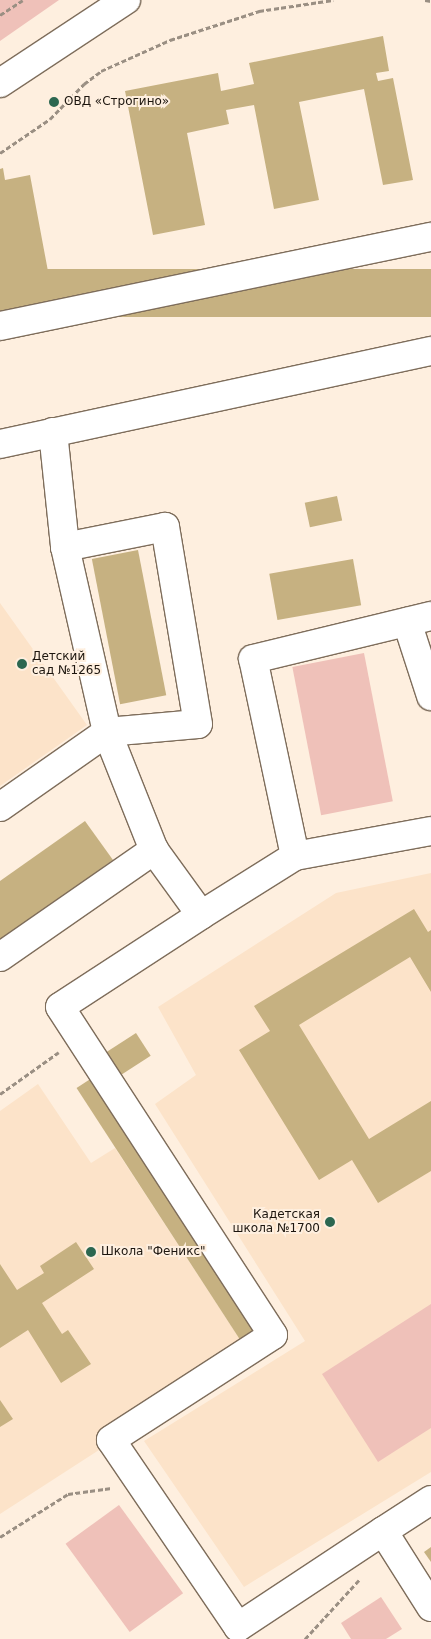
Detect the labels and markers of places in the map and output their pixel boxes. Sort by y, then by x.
place label: ОВД «Строгино» [64,95,169,109]
marker: ОВД «Строгино» [48,96,60,108]
place label: Детский сад №1265 [32,650,101,678]
marker: Детский сад №1265 [16,658,28,670]
place label: Кадетская школа №1700 [233,1208,320,1236]
marker: Кадетская школа №1700 [324,1216,336,1228]
place label: Школа "Феникс" [101,1245,206,1259]
marker: Школа "Феникс" [85,1246,97,1258]

